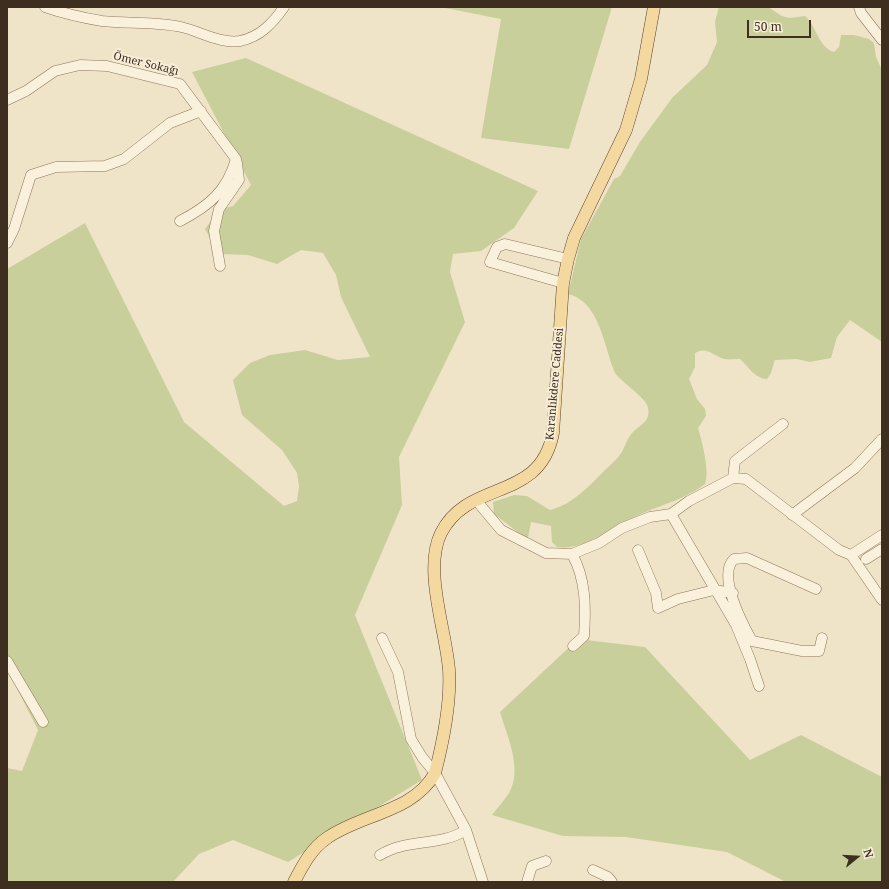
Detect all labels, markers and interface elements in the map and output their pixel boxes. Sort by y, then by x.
scale bar [749,12,813,38]
text: 50 m [754,18,782,35]
street label: Ömer Sokağı [112,50,180,78]
street label: Karanlıkdere Caddesi [544,327,566,441]
north arrow [837,837,877,877]
text: N [860,847,877,860]

